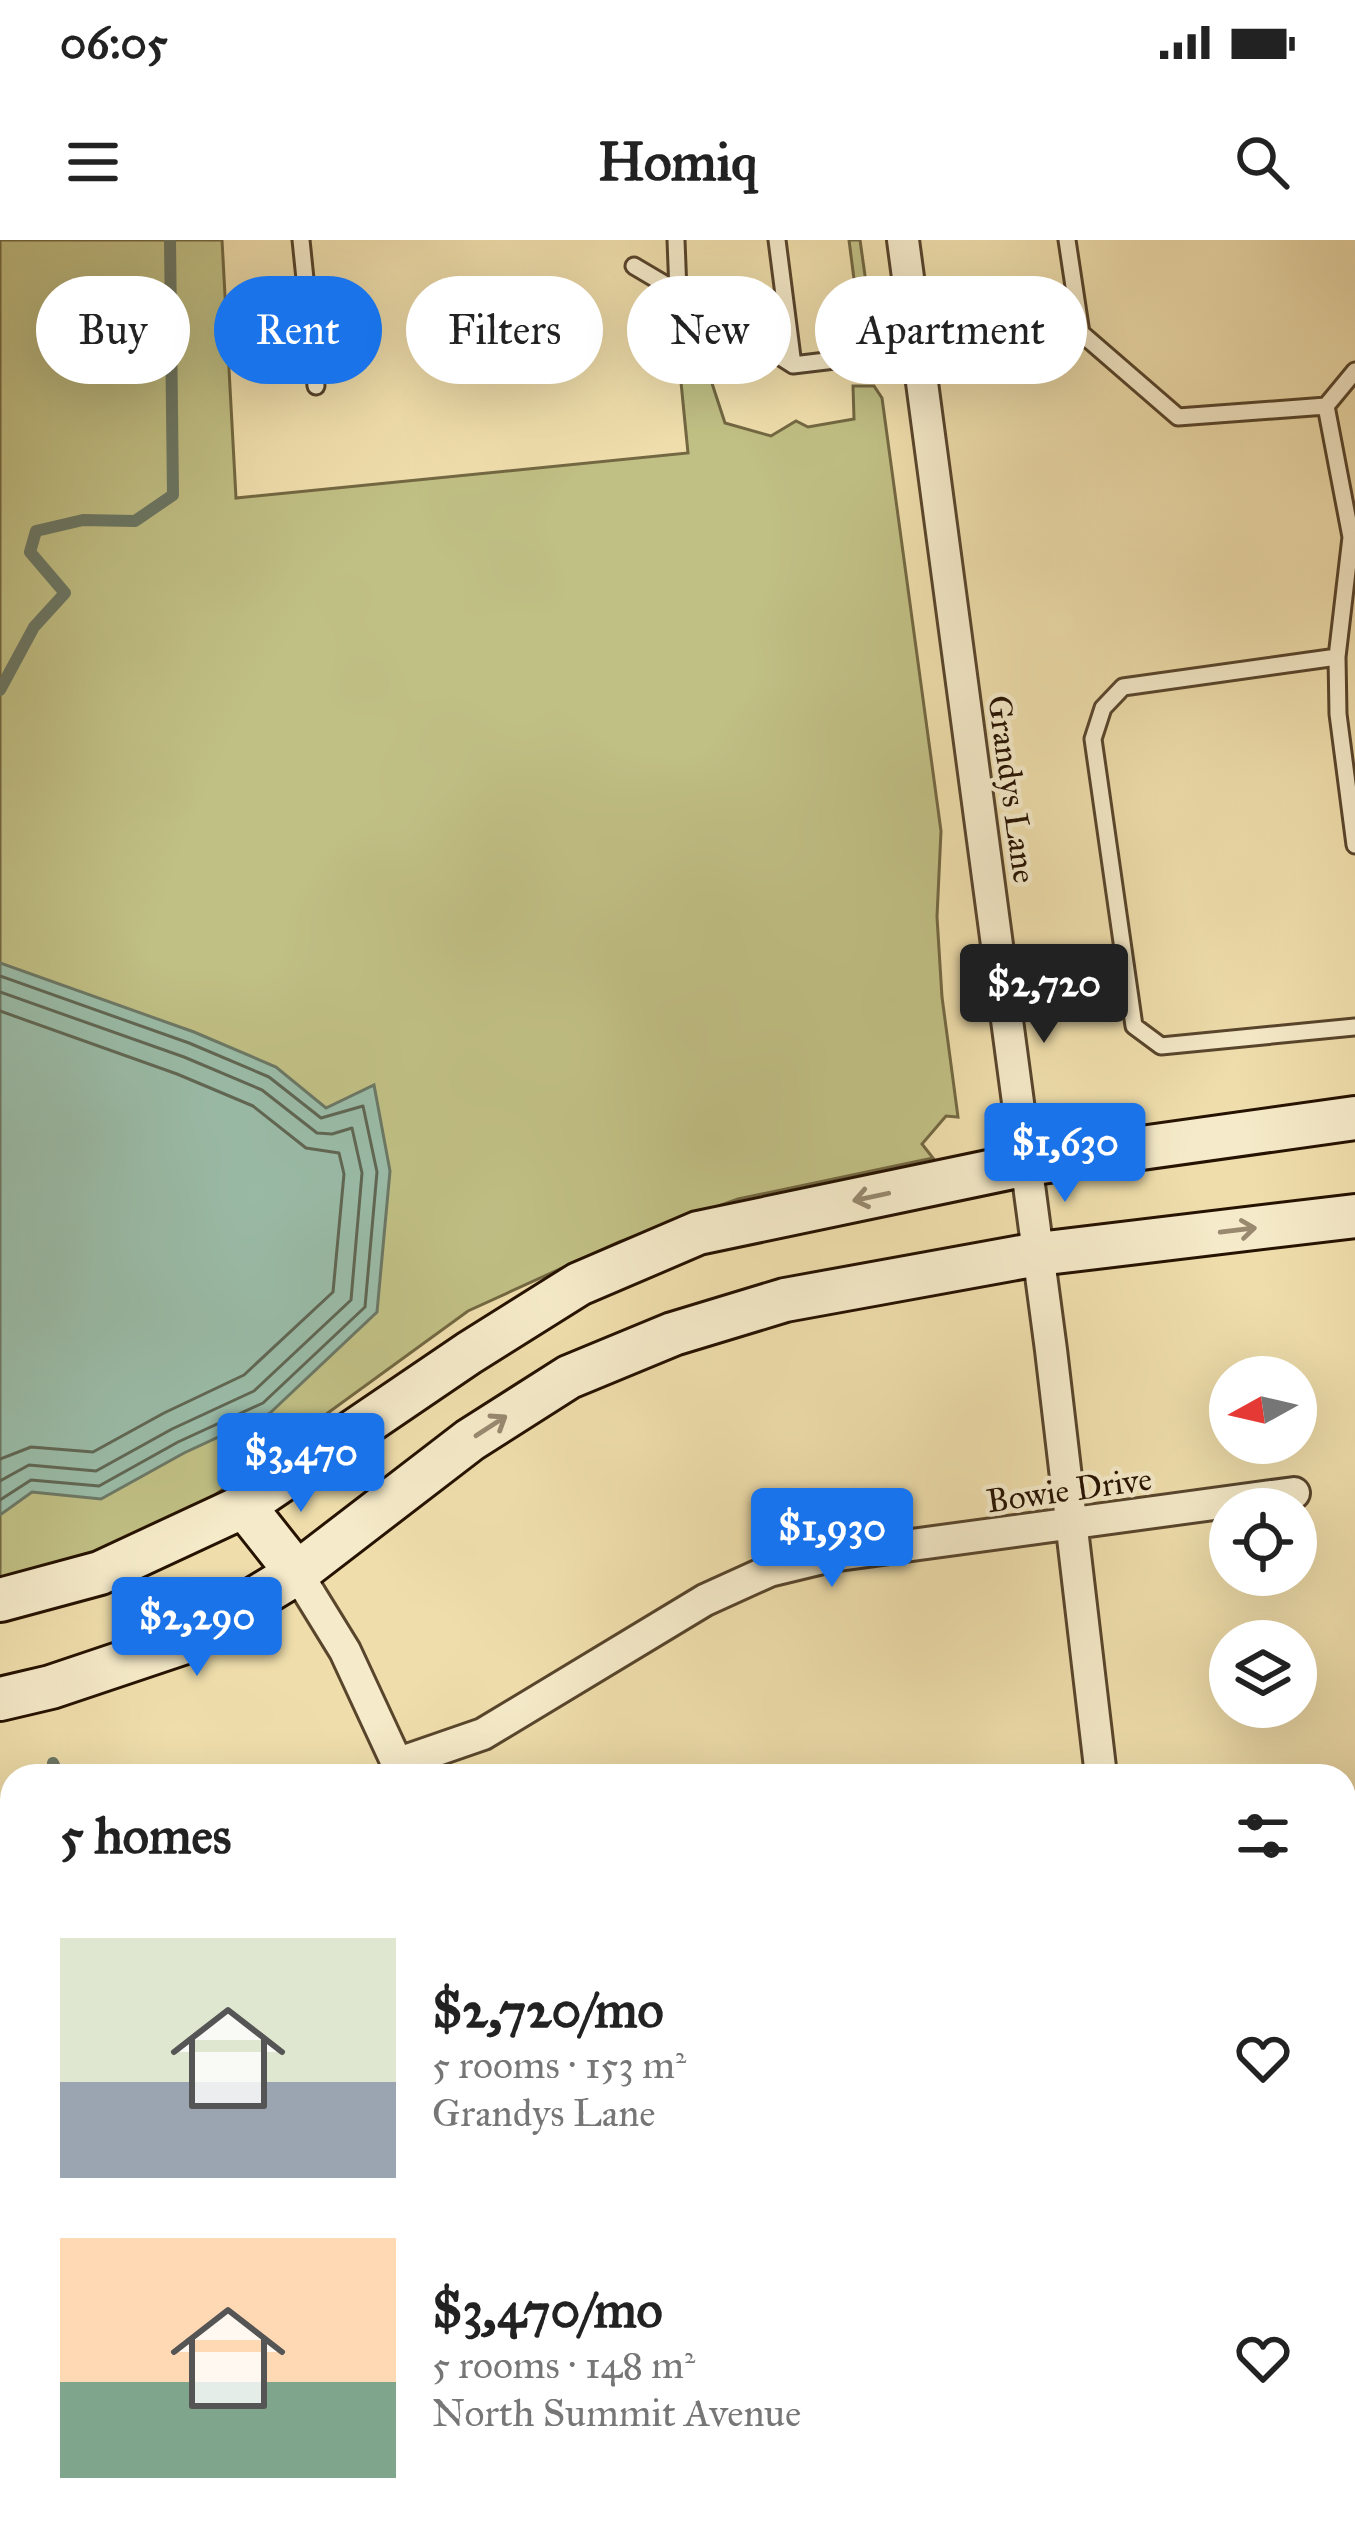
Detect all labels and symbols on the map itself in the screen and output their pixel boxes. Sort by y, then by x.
street label: Grandys Lane [979,693,1045,886]
pin: $2,720 [946,944,1142,1046]
pin: $1,630 [967,1103,1163,1205]
one-way arrow [853,1186,891,1209]
one-way arrow [1218,1219,1257,1241]
north arrow [1209,1356,1317,1464]
pin: $3,470 [203,1413,399,1515]
one-way arrow [473,1414,507,1439]
street label: Bowie Drive [984,1459,1154,1521]
pin: $1,930 [734,1488,930,1590]
pin: $2,290 [99,1577,295,1679]

